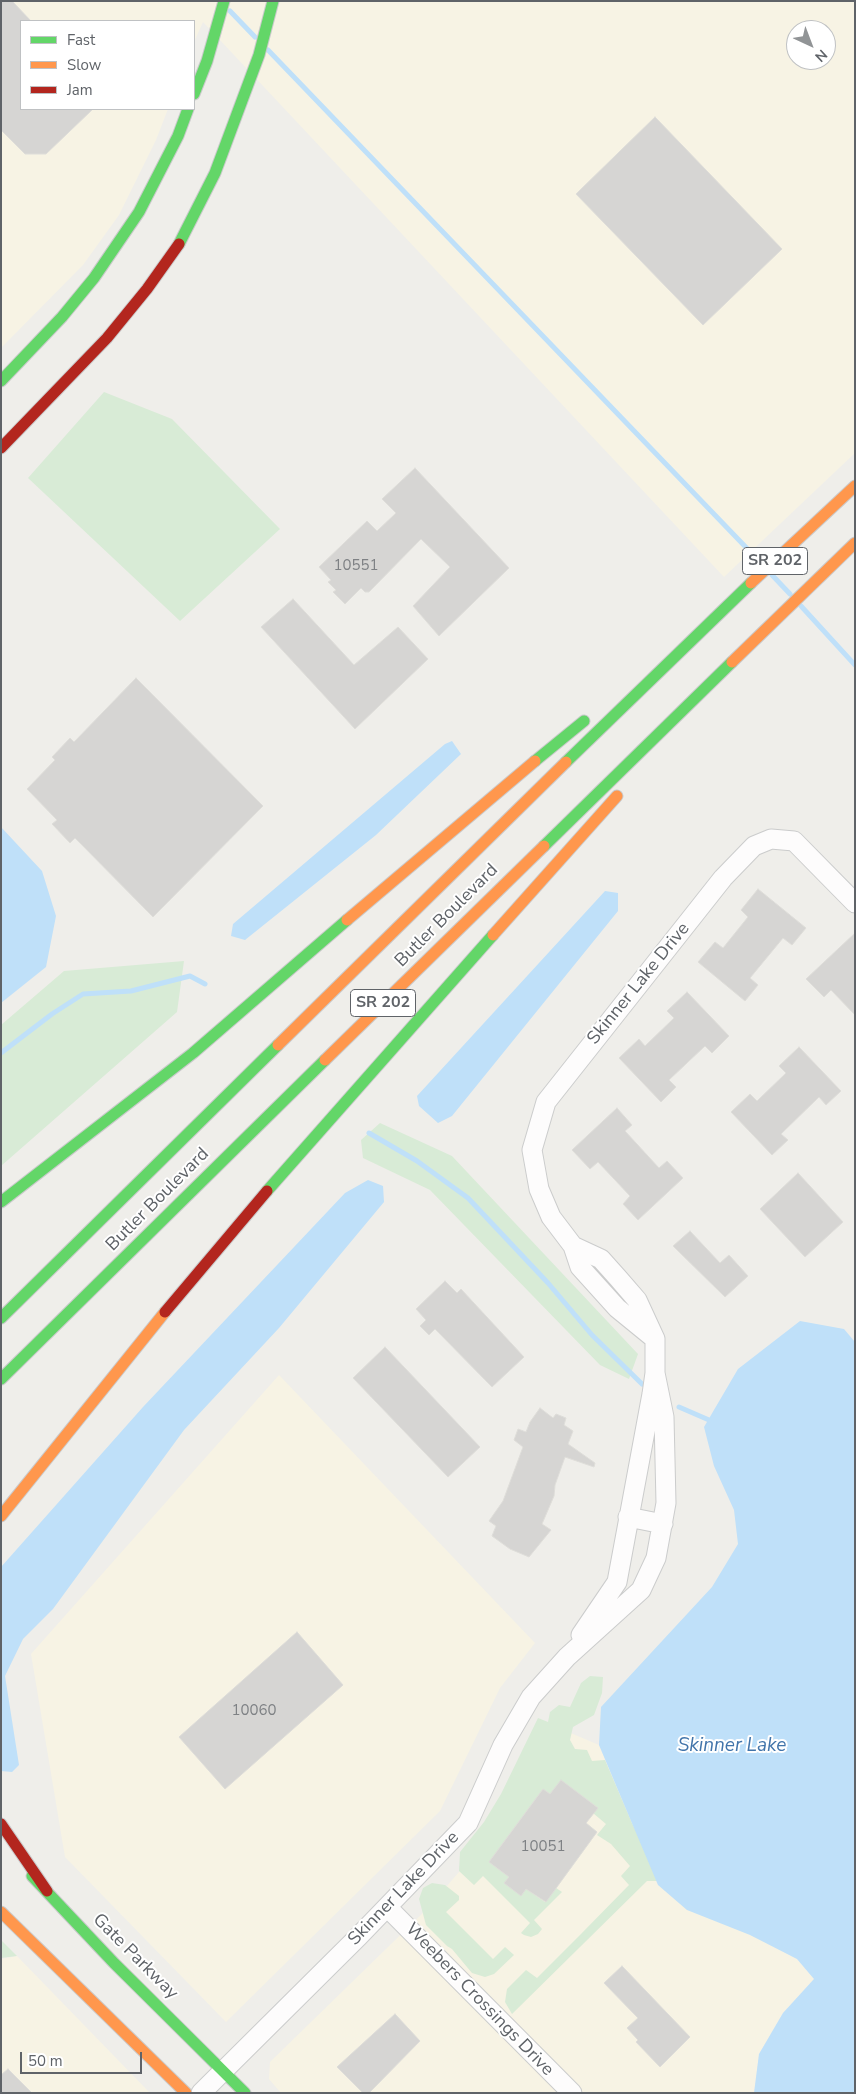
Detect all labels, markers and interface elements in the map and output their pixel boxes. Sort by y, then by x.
legend [20,20,195,110]
north arrow [786,20,836,70]
text: Fast [67,30,95,50]
text: N [811,45,831,66]
text: Slow [67,55,101,75]
text: Jam [67,80,93,100]
road number: SR 202 [742,548,808,574]
house number: 10551 [334,557,378,575]
street label: Butler Boulevard [391,860,503,972]
street label: Skinner Lake Drive [583,919,695,1049]
road number: SR 202 [350,990,416,1016]
street label: Butler Boulevard [102,1144,214,1256]
house number: 10060 [232,1702,276,1720]
water label: Skinner Lake [678,1735,786,1757]
street label: Skinner Lake Drive [344,1827,464,1951]
house number: 10051 [521,1838,565,1856]
street label: Gate Parkway [88,1910,182,2004]
street label: Weebers Crossings Drive [400,1919,558,2081]
scale bar [22,2042,145,2074]
text: 50 m [28,2051,63,2071]

